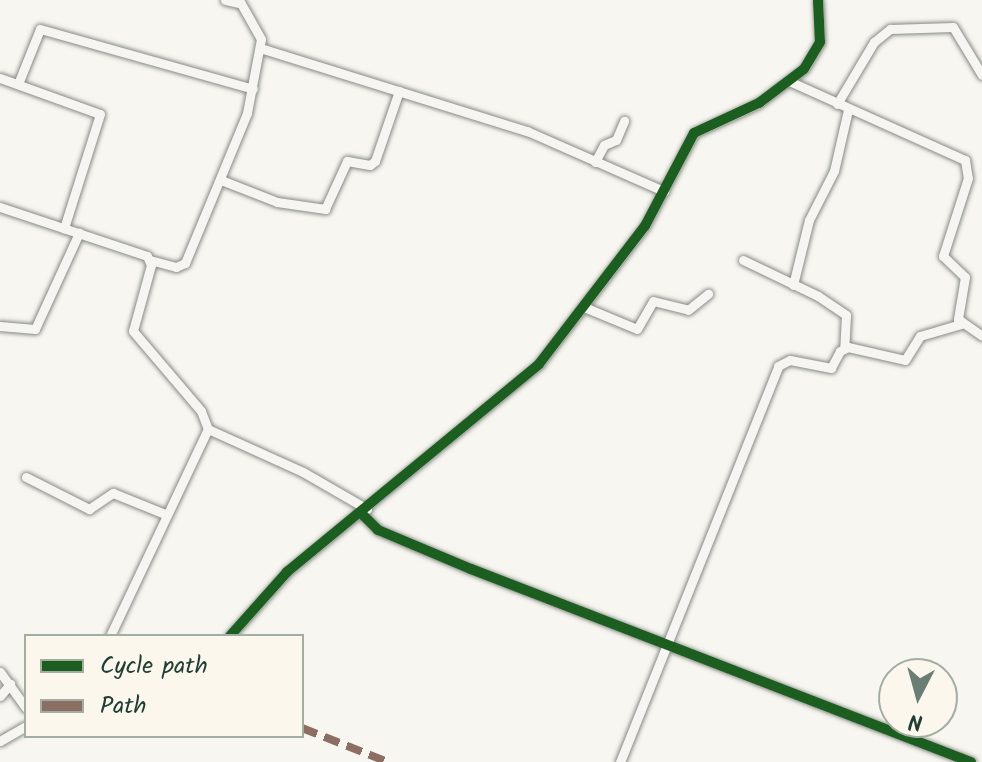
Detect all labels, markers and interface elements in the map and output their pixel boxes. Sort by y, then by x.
legend [24,634,304,738]
text: Cycle path [100,647,208,686]
north arrow [878,658,958,738]
text: Path [100,687,146,726]
text: N [907,702,924,739]

